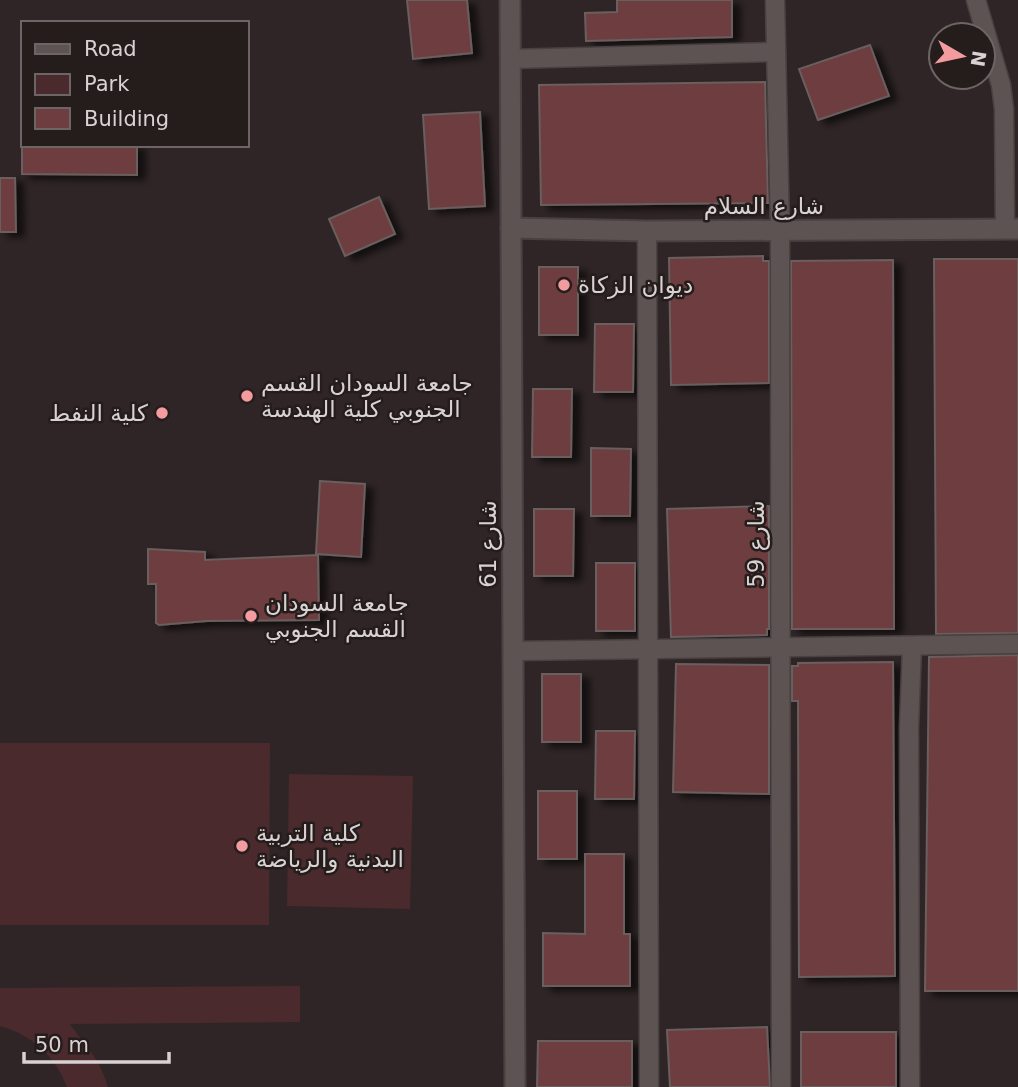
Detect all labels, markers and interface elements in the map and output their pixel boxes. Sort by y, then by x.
legend [21,21,248,147]
north arrow [927,21,997,91]
text: Road [84,37,137,61]
text: N [967,49,991,68]
text: Park [84,72,130,96]
text: Building [84,107,169,131]
street label: شارع السلام [704,193,824,220]
place label: ديوان الزكاة [578,272,693,299]
marker: ديوان الزكاة [556,277,572,293]
place label: جامعة السودان القسم الجنوبي كلية الهندسة [261,370,473,423]
marker: جامعة السودان القسم الجنوبي كلية الهندسة [239,388,255,404]
place label: كلية النفط [49,400,148,426]
marker: كلية النفط [154,405,170,421]
street label: شارع 61 [475,500,502,588]
street label: شارع 59 [743,500,770,588]
place label: جامعة السودان القسم الجنوبي [265,590,409,643]
marker: جامعة السودان القسم الجنوبي [243,608,259,624]
place label: كلية التربية البدنية والرياضة [256,820,404,873]
marker: كلية التربية البدنية والرياضة [234,838,250,854]
scale bar [24,1020,170,1064]
text: 50 m [35,1033,89,1057]

